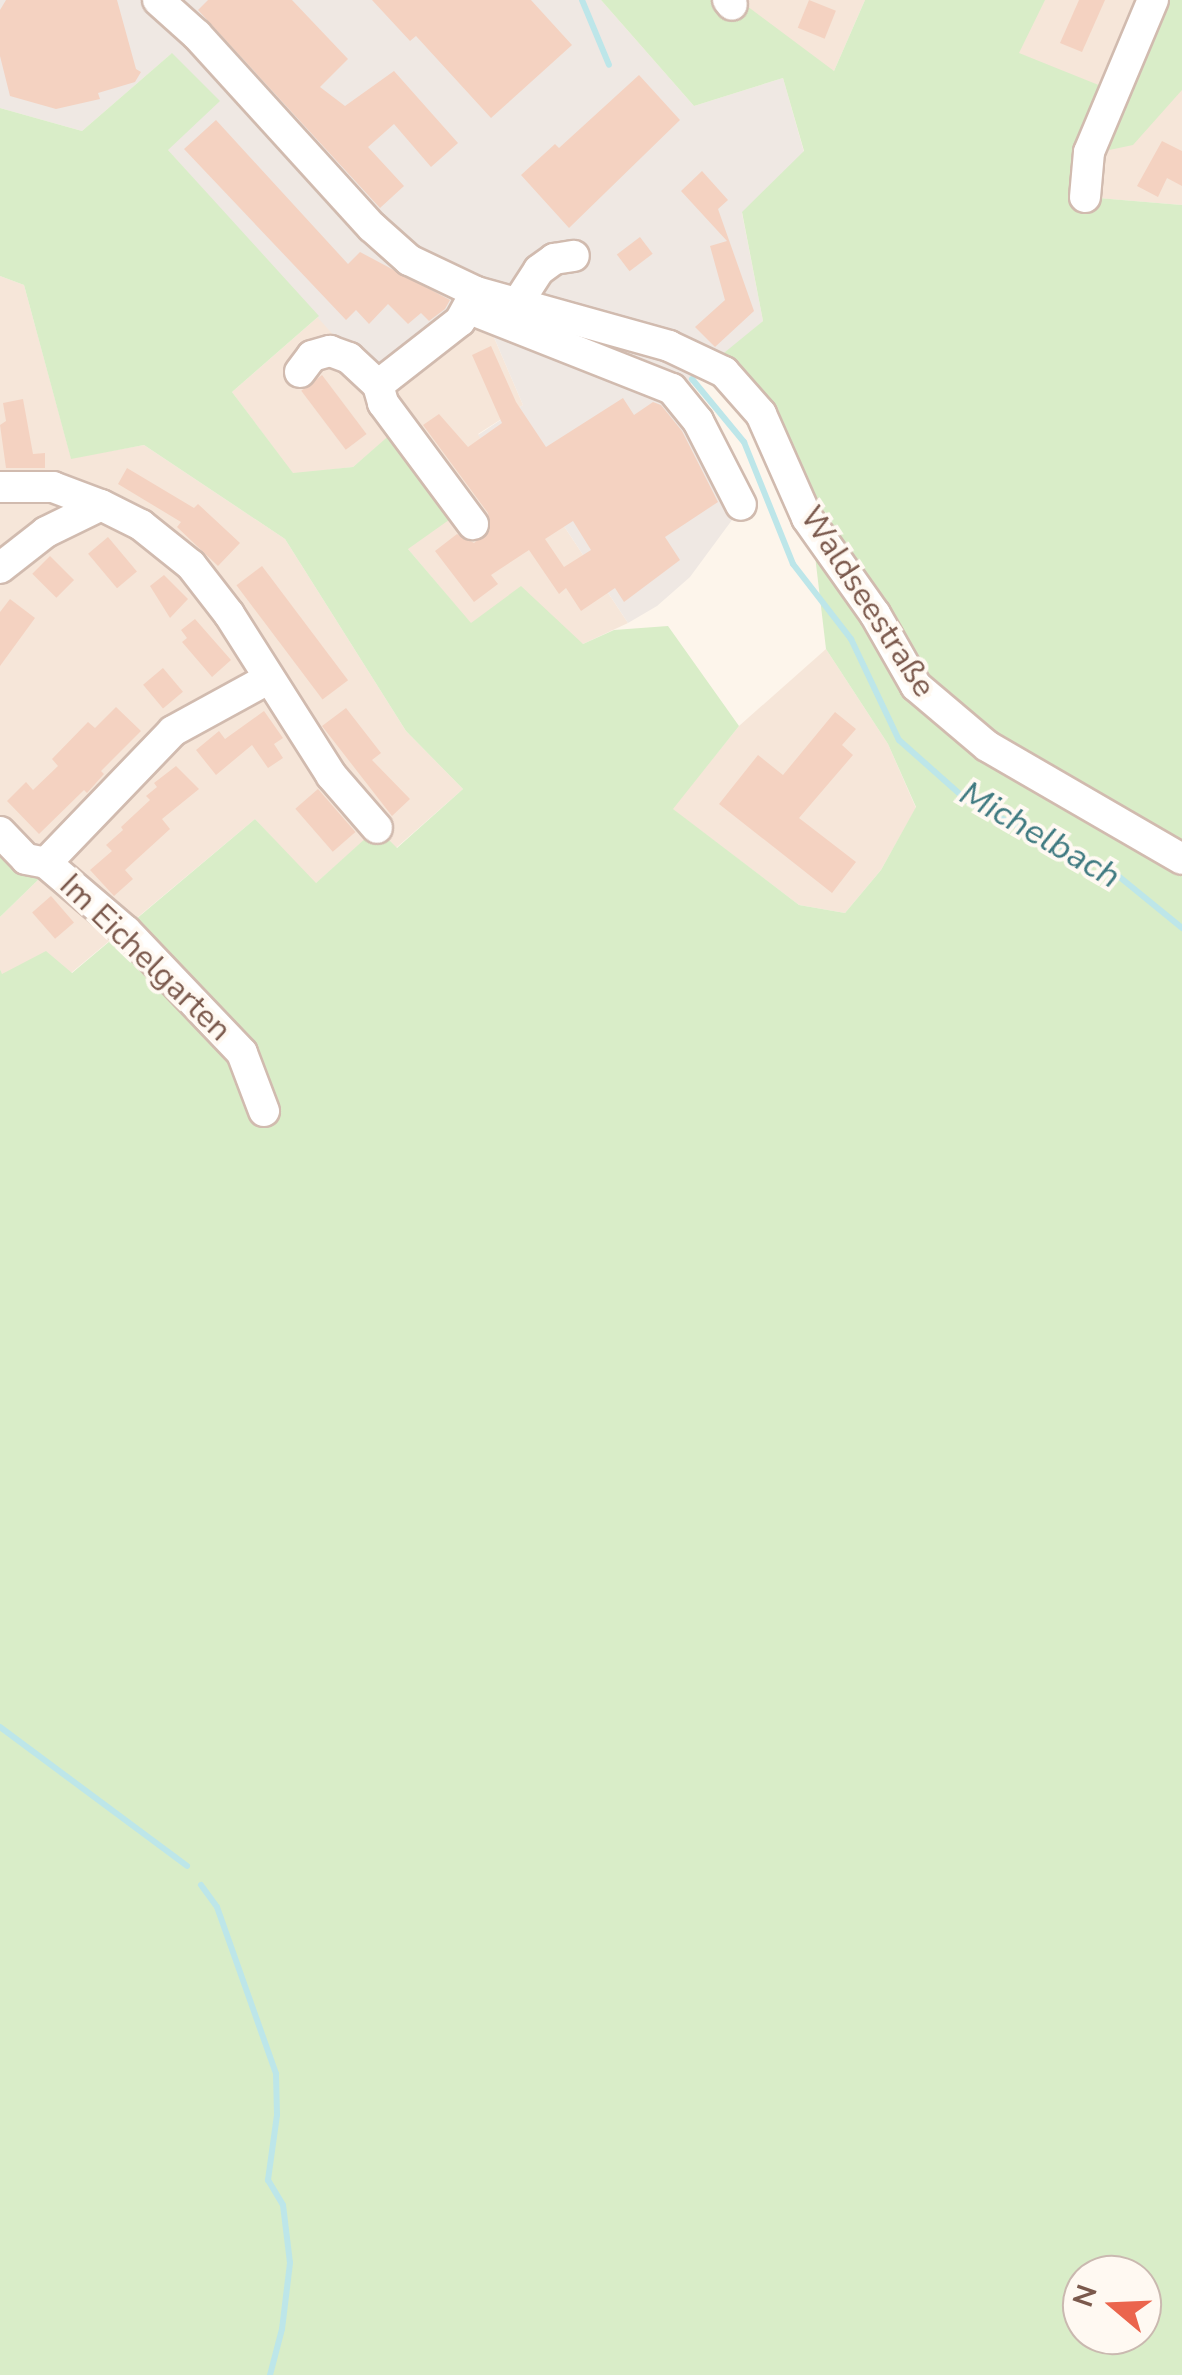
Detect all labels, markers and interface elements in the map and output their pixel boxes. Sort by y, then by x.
street label: Waldseestraße [791,500,943,704]
water label: Michelbach [952,772,1128,898]
street label: Im Eichelgarten [51,867,239,1049]
north arrow [1062,2255,1162,2355]
text: N [1064,2280,1107,2312]

